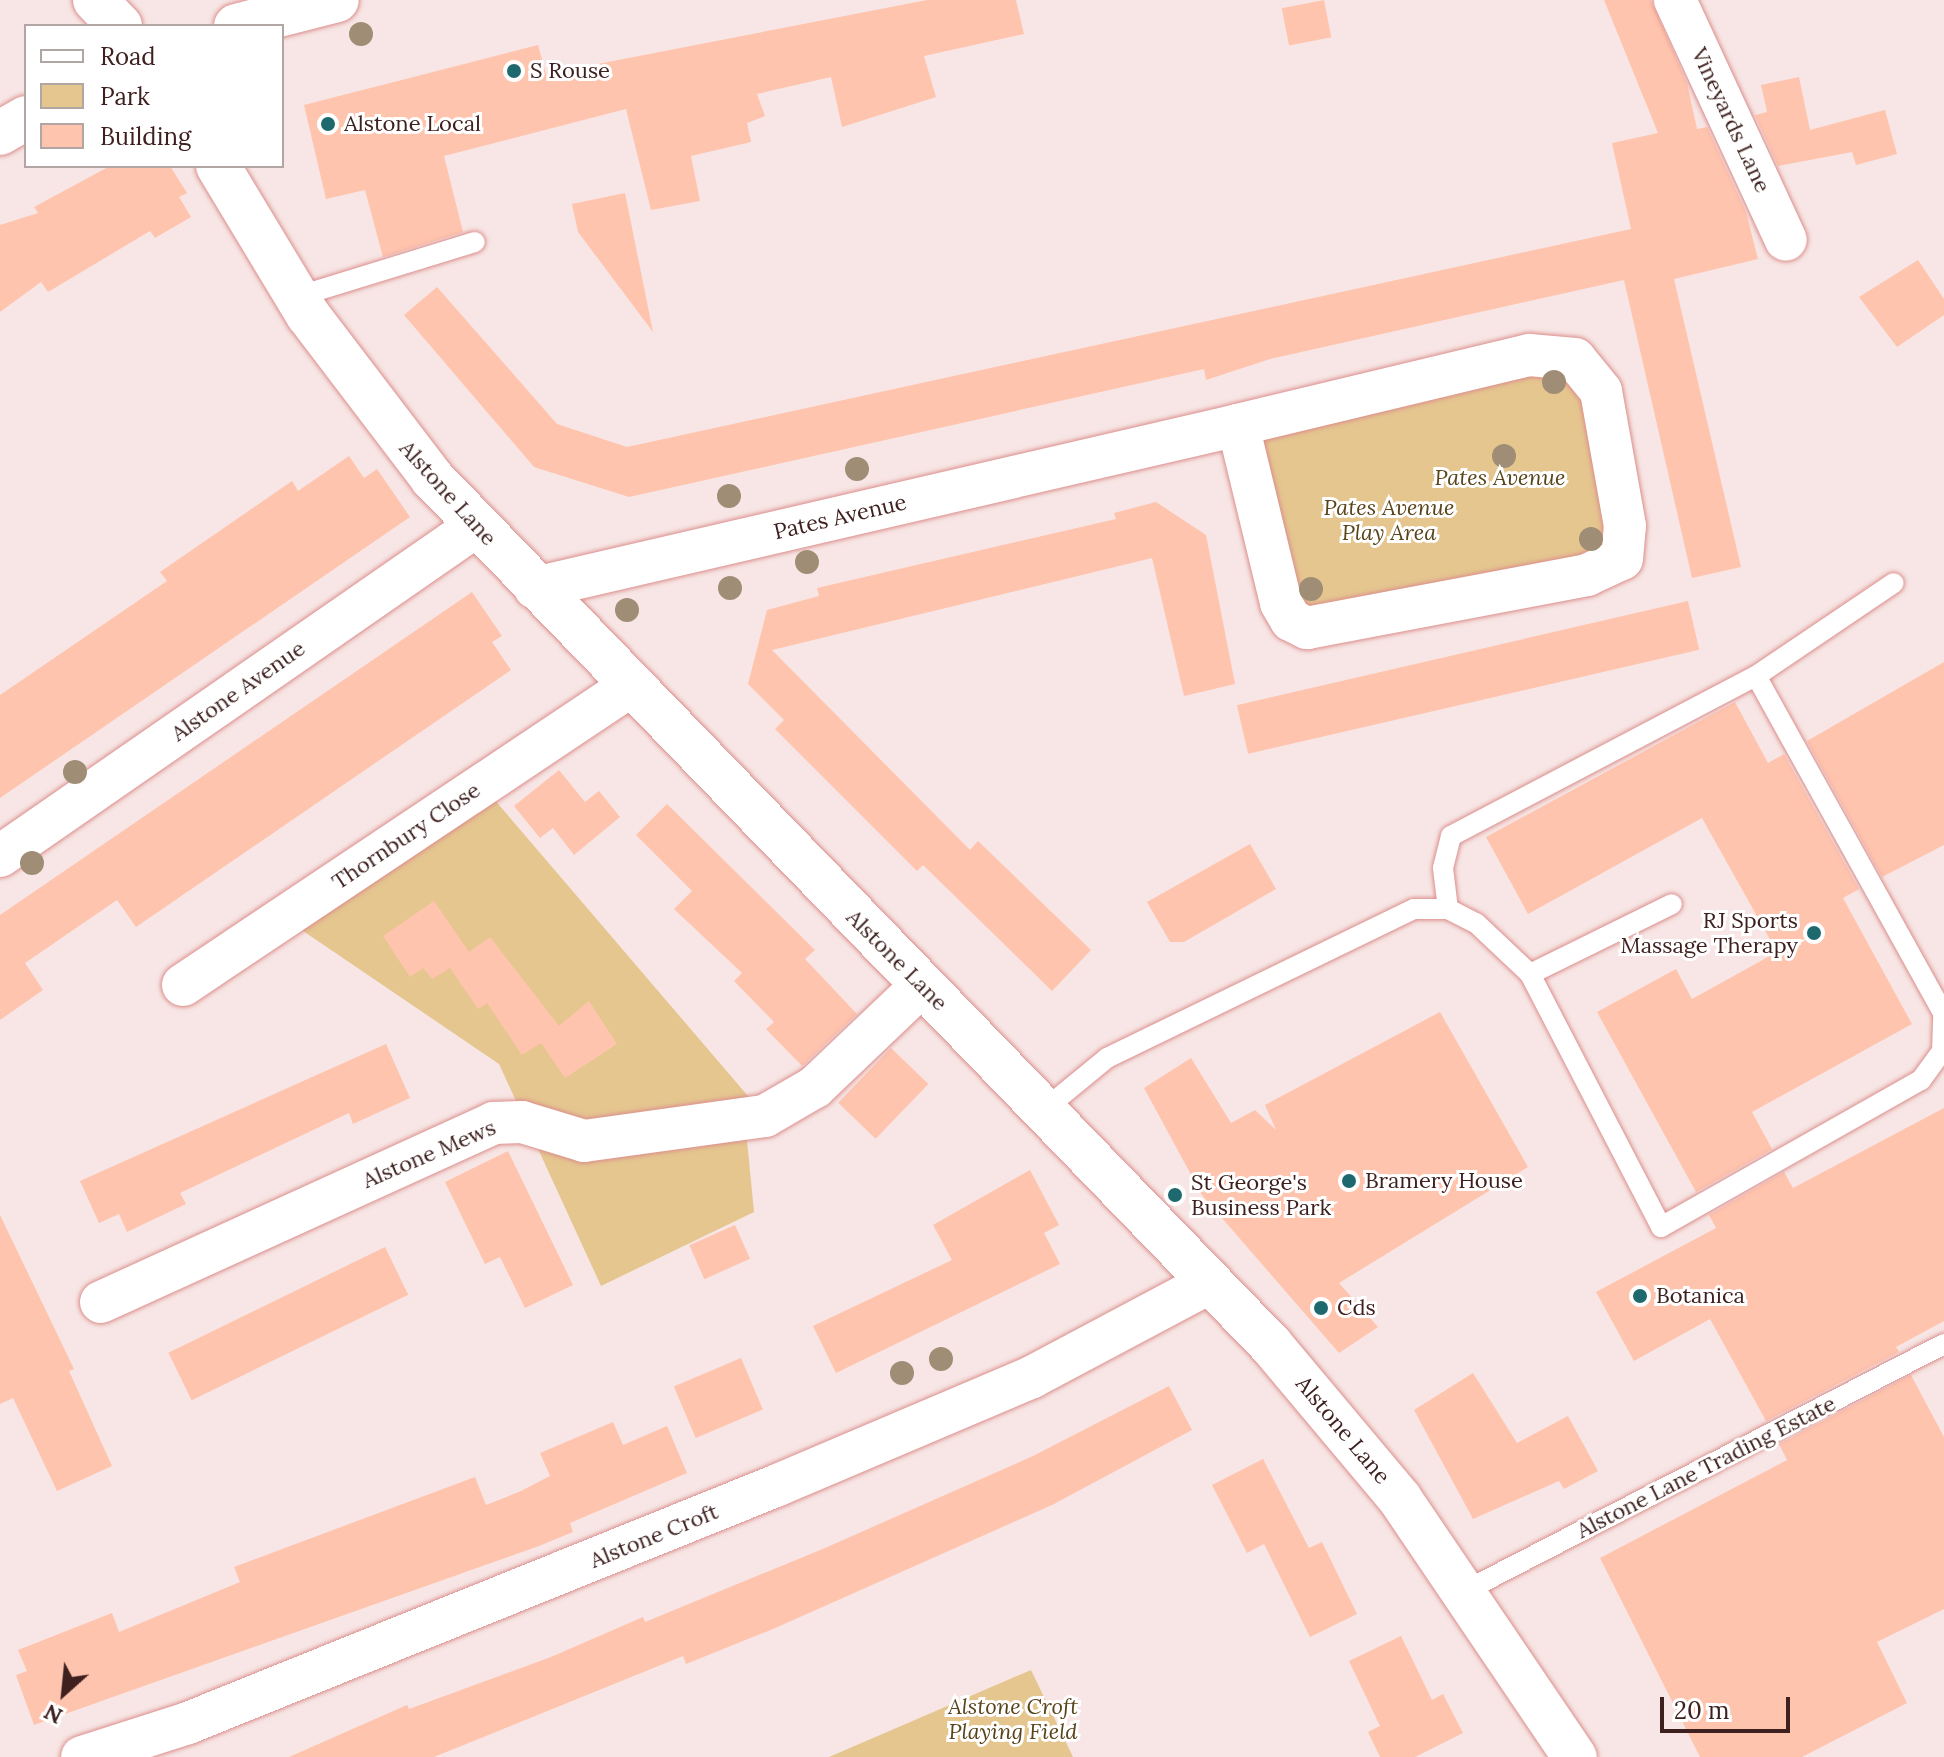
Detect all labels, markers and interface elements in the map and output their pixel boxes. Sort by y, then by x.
legend [24,24,284,168]
text: Road [100,41,156,72]
street label: Vineyards Lane [1686,43,1776,197]
place label: S Rouse [530,58,610,84]
marker: S Rouse [505,62,523,80]
text: Park [100,81,150,112]
place label: Alstone Local [344,111,481,137]
marker: Alstone Local [319,115,337,133]
text: Building [100,121,191,152]
street label: Alstone Lane [394,435,502,551]
park label: Pates Avenue [1434,465,1566,491]
street label: Pates Avenue [771,489,909,545]
park label: Pates Avenue Play Area [1323,494,1455,546]
street label: Alstone Avenue [166,635,310,747]
street label: Thornbury Close [327,777,485,895]
street label: Alstone Lane [841,904,953,1016]
place label: RJ Sports Massage Therapy [1620,907,1798,958]
marker: RJ Sports Massage Therapy [1805,924,1823,942]
street label: Alstone Mews [358,1114,500,1194]
place label: Bramery House [1365,1168,1523,1194]
place label: St George's Business Park [1191,1169,1331,1220]
marker: Bramery House [1340,1172,1358,1190]
marker: St George's Business Park [1166,1186,1184,1204]
place label: Botanica [1656,1283,1745,1309]
marker: Botanica [1631,1287,1649,1305]
place label: Cds [1337,1295,1376,1321]
marker: Cds [1312,1299,1330,1317]
street label: Alstone Lane [1290,1371,1396,1489]
street label: Alstone Lane Trading Estate [1572,1390,1840,1544]
street label: Alstone Croft [586,1498,722,1574]
north arrow [24,1653,104,1733]
scale bar [1664,1681,1794,1731]
park label: Alstone Croft Playing Field [948,1693,1078,1744]
text: 20 m [1674,1695,1730,1726]
text: N [39,1698,67,1731]

